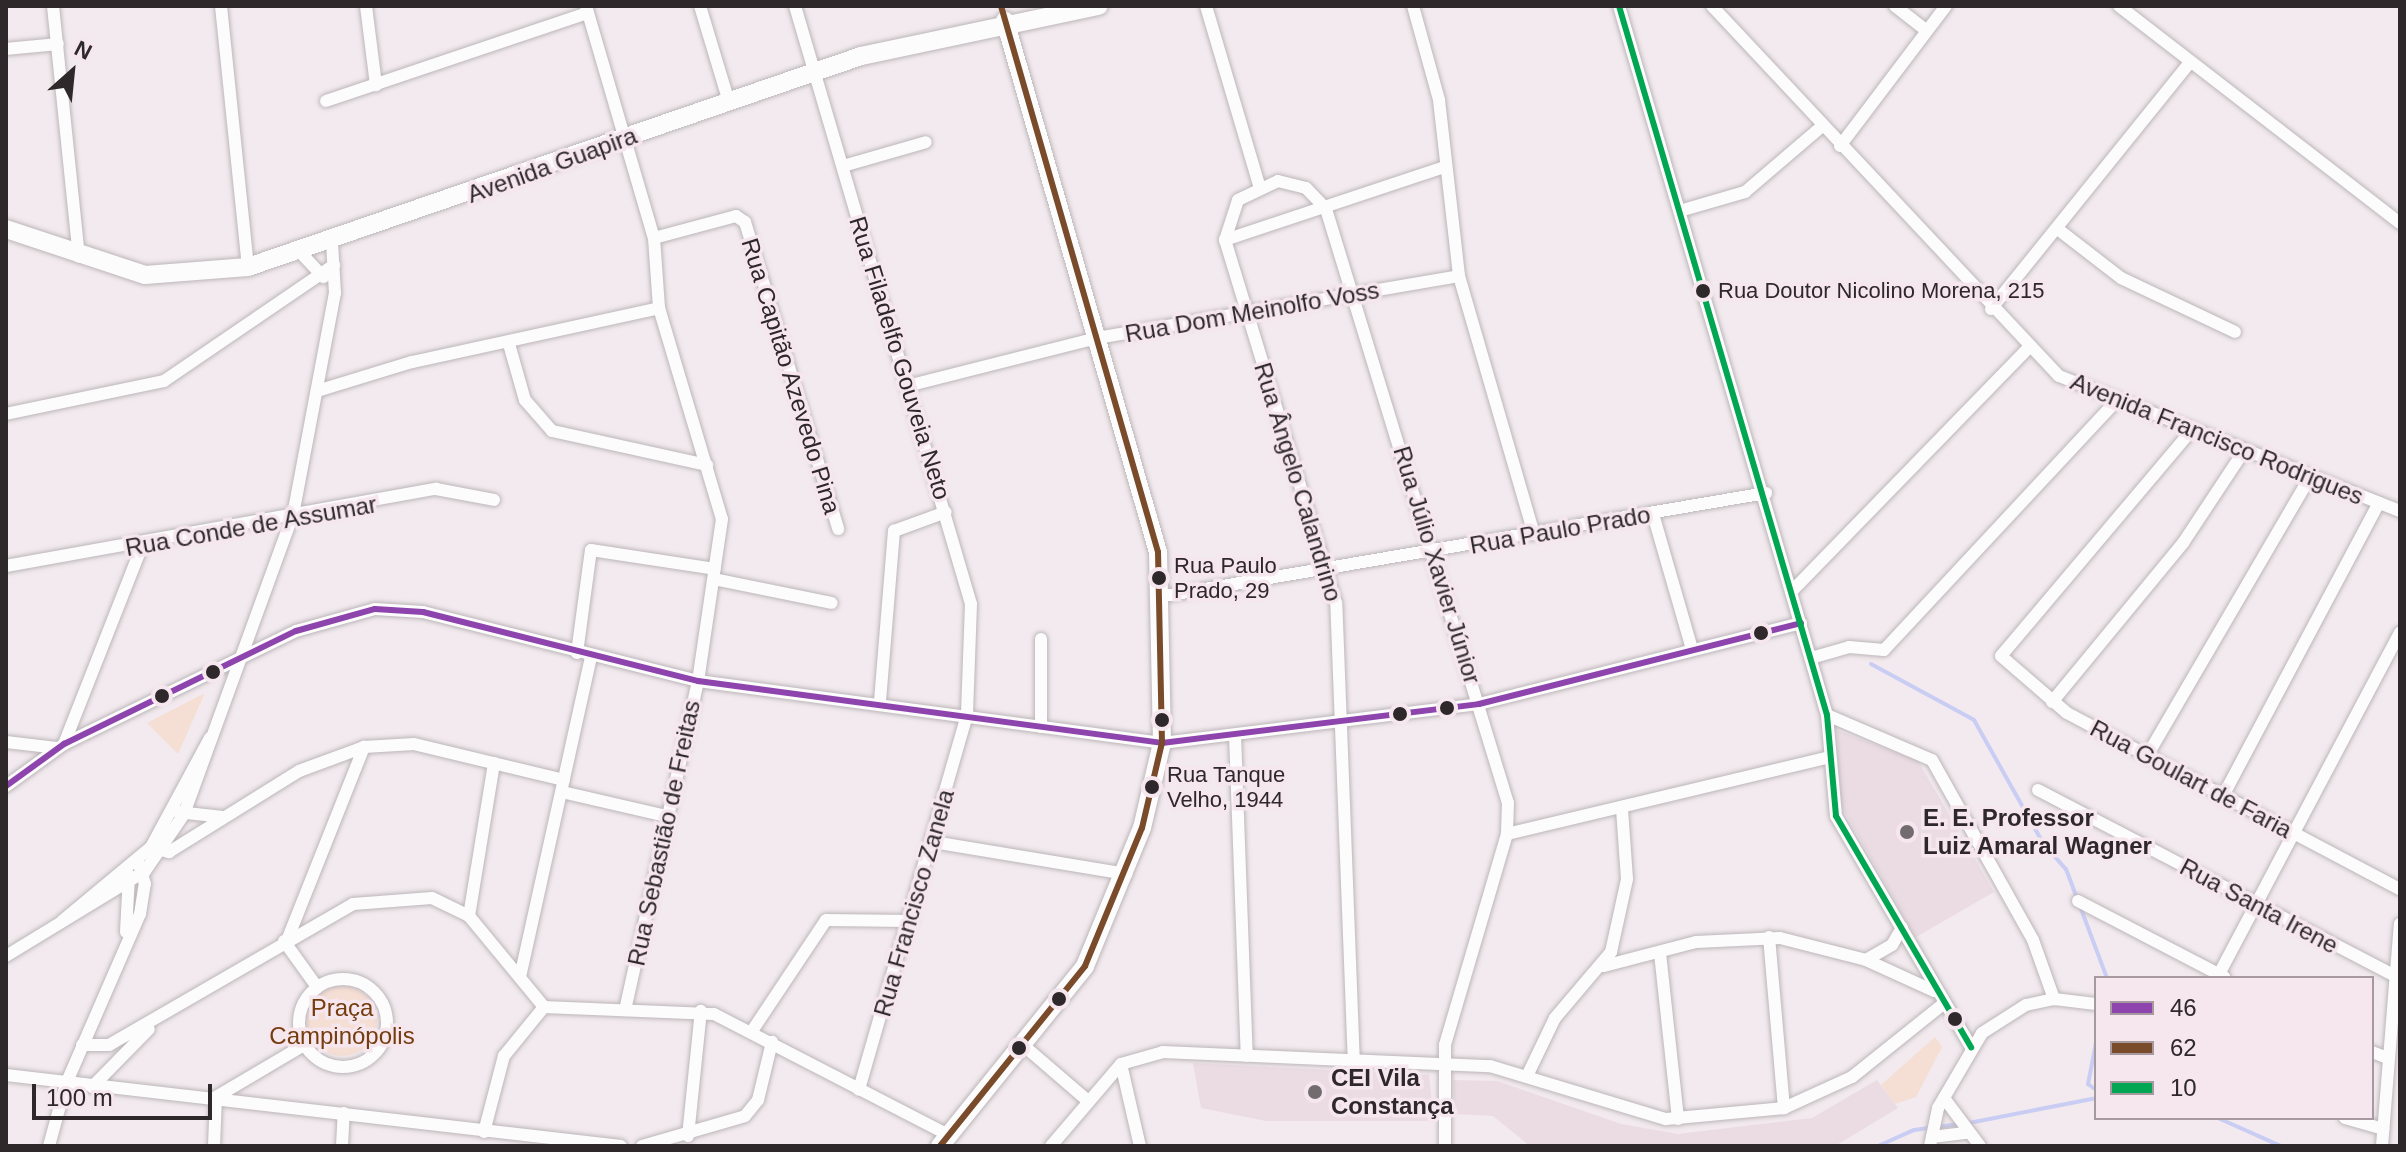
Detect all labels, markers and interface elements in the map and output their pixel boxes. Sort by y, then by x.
north arrow [32,32,112,112]
text: N [70,35,96,65]
street label: Avenida Guapira [463,121,641,209]
street label: Rua Filadelfo Gouveia Neto [843,213,957,503]
street label: Rua Capitão Azevedo Pina [735,234,847,518]
street label: Rua Dom Meinolfo Voss [1123,275,1381,349]
place label: Rua Doutor Nicolino Morena, 215 [1718,278,2045,304]
marker: Rua Doutor Nicolino Morena, 215 [1695,283,1711,299]
street label: Rua Ângelo Calandrino [1248,359,1348,605]
street label: Avenida Francisco Rodrigues [2066,367,2368,511]
street label: Rua Júlio Xavier Júnior [1387,443,1487,687]
street label: Rua Conde de Assumar [122,490,380,562]
street label: Rua Paulo Prado [1467,500,1653,560]
place label: Rua Paulo Prado, 29 [1174,552,1277,604]
marker: Rua Paulo Prado, 29 [1151,570,1167,586]
unlabelled marker [1753,625,1769,641]
unlabelled marker [205,664,221,680]
unlabelled marker [154,688,170,704]
street label: Rua Sebastião de Freitas [622,698,706,968]
unlabelled marker [1439,700,1455,716]
unlabelled marker [1392,706,1408,722]
unlabelled marker [1154,712,1170,728]
street label: Rua Goulart de Faria [2085,714,2297,844]
place label: Rua Tanque Velho, 1944 [1167,761,1286,812]
marker: Rua Tanque Velho, 1944 [1144,779,1160,795]
street label: Rua Francisco Zanela [868,786,960,1020]
place label: E. E. Professor Luiz Amaral Wagner [1923,804,2153,860]
marker: E. E. Professor Luiz Amaral Wagner [1898,823,1916,841]
street label: Rua Santa Irene [2175,852,2343,960]
legend [2094,976,2374,1120]
unlabelled marker [1051,991,1067,1007]
park label: Praça Campinópolis [269,994,415,1050]
text: 46 [2170,994,2197,1021]
unlabelled marker [1947,1011,1963,1027]
text: 62 [2170,1034,2197,1061]
unlabelled marker [1011,1040,1027,1056]
place label: CEI Vila Constança [1331,1064,1454,1120]
scale bar [36,1068,216,1118]
text: 10 [2170,1074,2197,1101]
marker: CEI Vila Constança [1306,1083,1324,1101]
text: 100 m [46,1084,113,1111]

